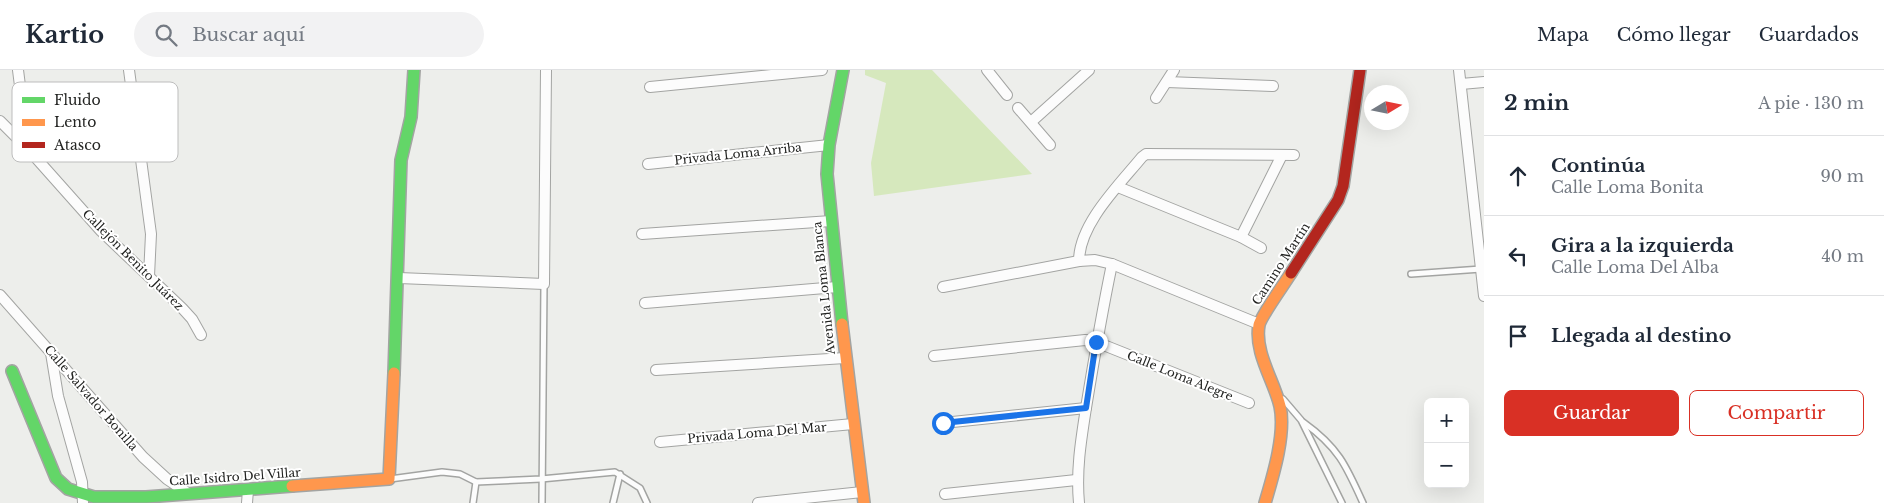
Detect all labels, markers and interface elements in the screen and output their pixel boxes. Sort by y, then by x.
search box [134,12,484,57]
text: Kartio [25,20,104,49]
icon: search [152,21,180,49]
text: Buscar aquí [192,23,305,46]
text: Mapa [1537,24,1589,46]
text: Cómo llegar [1617,24,1731,46]
text: Guardados [1759,24,1859,46]
legend [12,82,178,162]
north arrow [1364,85,1409,130]
text: 2 min [1504,90,1569,116]
text: Fluido [54,91,101,109]
text: A pie · 130 m [1758,93,1864,113]
text: Lento [54,113,96,131]
text: Atasco [53,136,101,154]
street label: Privada Loma Arriba [673,139,803,168]
text: Continúa [1551,154,1645,177]
icon: ahead [1504,162,1532,190]
text: 90 m [1821,166,1864,186]
text: Calle Loma Bonita [1551,177,1704,197]
street label: Callejón Benito Juárez [80,206,187,314]
street label: Camino Martín [1248,220,1313,308]
street label: Avenida Loma Blanca [809,221,838,356]
text: Gira a la izquierda [1551,234,1734,257]
icon: left [1504,242,1532,270]
text: 40 m [1821,246,1864,266]
text: Calle Loma Del Alba [1551,257,1719,277]
icon: arrive [1504,322,1532,350]
text: Llegada al destino [1551,324,1731,347]
route end [1085,331,1108,354]
street label: Calle Salvador Bonilla [41,342,142,454]
street label: Calle Loma Alegre [1125,347,1235,404]
button: Guardar [1504,390,1679,436]
button: Compartir [1689,390,1864,436]
map controls [1424,398,1469,488]
button: + [1424,398,1469,443]
route start [932,412,955,435]
street label: Privada Loma Del Mar [687,419,827,446]
button: − [1424,443,1469,488]
street label: Calle Isidro Del Villar [169,464,301,489]

